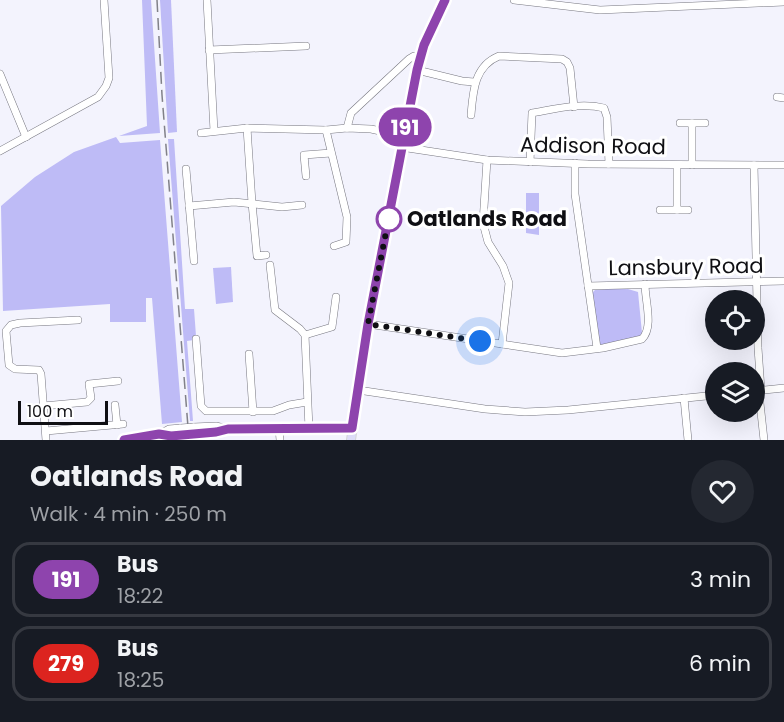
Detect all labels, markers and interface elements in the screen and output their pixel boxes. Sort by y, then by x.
line badge: 191 [370,108,440,146]
text: 191 [391,113,419,142]
street label: Addison Road [520,130,666,161]
place label: Oatlands Road [407,204,567,233]
marker: Oatlands Road [376,206,402,232]
street label: Lansbury Road [608,251,764,282]
map controls [705,290,765,422]
button: locate [705,290,765,350]
your location [465,326,495,356]
button: layers [705,362,765,422]
scale bar [18,398,108,426]
text: 100 m [27,400,73,423]
text: Oatlands Road [30,457,243,496]
button: heart [691,460,754,523]
text: Walk · 4 min · 250 m [30,500,227,528]
text: Bus [117,549,159,580]
text: 3 min [690,564,751,595]
text: 191 [52,565,80,594]
text: 18:22 [117,582,163,610]
text: Bus [117,633,159,664]
text: 6 min [689,648,751,679]
text: 279 [48,649,84,678]
text: 18:25 [117,666,164,694]

